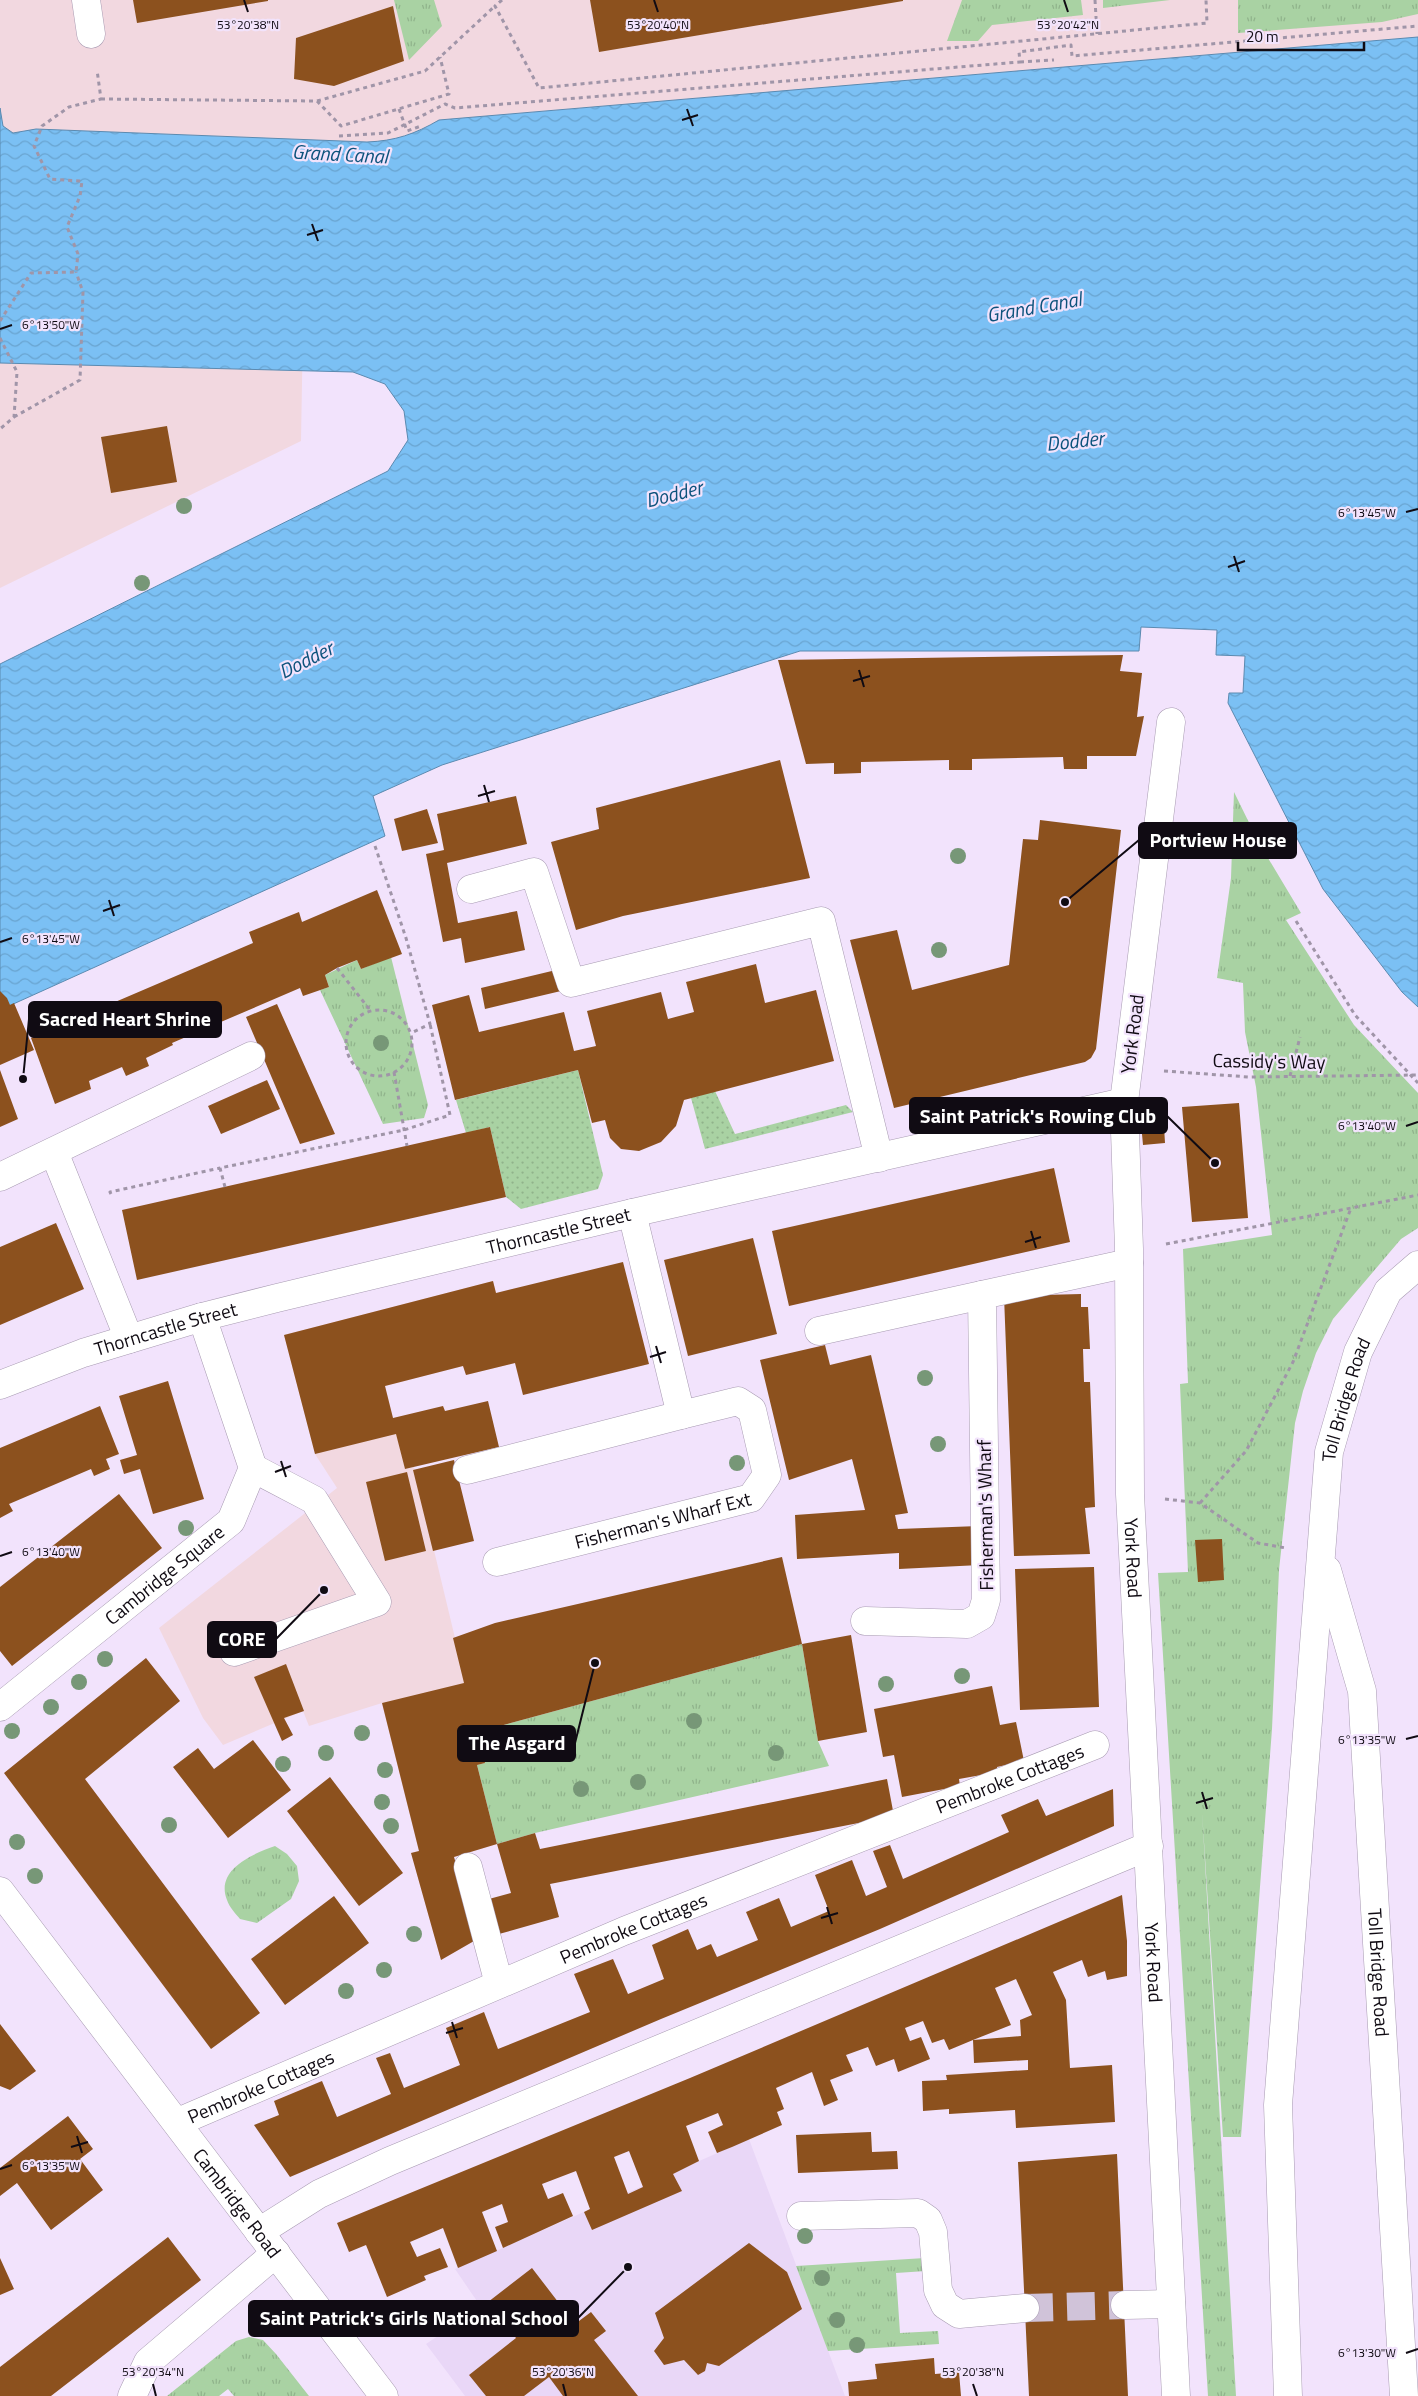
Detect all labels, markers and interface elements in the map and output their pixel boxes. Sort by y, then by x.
text: 53°20'38"N [217,15,279,34]
text: 53°20'40"N [627,15,689,34]
text: 53°20'42"N [1037,15,1099,34]
scale bar [1238,20,1364,52]
text: 20 m [1246,25,1279,48]
water label: Grand Canal [291,136,391,172]
water label: Grand Canal [984,282,1087,330]
text: 6°13'50"W [22,315,80,334]
water label: Dodder [1045,422,1108,459]
water label: Dodder [642,471,708,516]
text: 6°13'45"W [1338,503,1396,522]
water label: Dodder [273,631,341,686]
callout: Portview House [1139,823,1296,858]
text: Portview House [1149,824,1287,855]
text: 6°13'45"W [22,929,80,948]
street label: York Road [1112,993,1151,1075]
callout: Sacred Heart Shrine [29,1002,221,1037]
text: Sacred Heart Shrine [39,1003,211,1034]
street label: Cassidy's Way [1212,1045,1326,1076]
callout: Saint Patrick's Rowing Club [910,1098,1167,1133]
text: Saint Patrick's Rowing Club [920,1100,1156,1131]
text: 6°13'40"W [1338,1116,1396,1135]
street label: Thorncastle Street [483,1199,634,1261]
street label: Thorncastle Street [90,1294,240,1363]
street label: Toll Bridge Road [1313,1332,1377,1463]
street label: Fisherman's Wharf [969,1439,1000,1591]
street label: Fisherman's Wharf Ext [571,1483,754,1556]
street label: Cambridge Square [98,1517,230,1631]
street label: York Road [1117,1517,1150,1599]
text: 6°13'40"W [22,1542,80,1561]
callout: CORE [208,1622,276,1657]
text: CORE [218,1623,266,1654]
callout: The Asgard [458,1726,575,1761]
text: The Asgard [469,1727,565,1758]
text: 6°13'35"W [1338,1730,1396,1749]
street label: Pembroke Cottages [931,1736,1088,1820]
street label: Pembroke Cottages [555,1885,711,1971]
street label: Toll Bridge Road [1361,1907,1398,2038]
street label: York Road [1138,1922,1171,2003]
street label: Pembroke Cottages [183,2042,339,2130]
street label: Cambridge Road [186,2142,289,2264]
text: 6°13'35"W [22,2156,80,2175]
callout: Saint Patrick's Girls National School [249,2301,578,2336]
text: Saint Patrick's Girls National School [260,2302,568,2333]
text: 6°13'30"W [1338,2343,1396,2362]
text: 53°20'34"N [122,2362,184,2381]
text: 53°20'36"N [532,2362,594,2381]
text: 53°20'38"N [942,2362,1004,2381]

